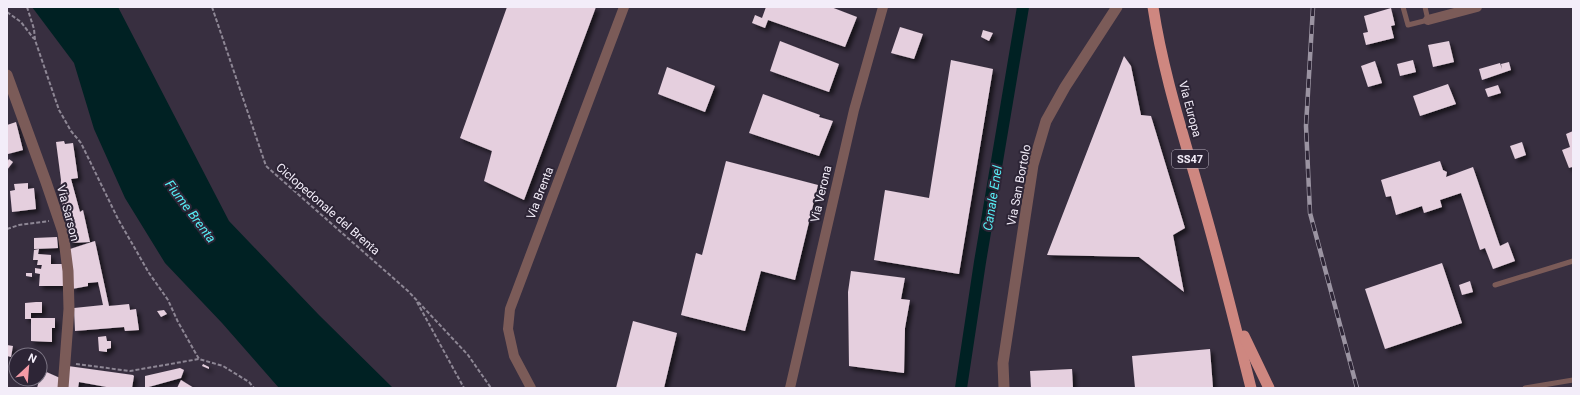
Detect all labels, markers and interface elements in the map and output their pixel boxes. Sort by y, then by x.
street label: Via Europa [1176,79,1204,139]
street label: Via San Bortolo [1004,143,1034,227]
road number: SS47 [1172,150,1208,168]
street label: Ciclopedonale del Brenta [273,160,383,258]
street label: Via Verona [808,164,834,224]
water label: Canale Enel [980,164,1005,232]
street label: Via Brenta [524,165,556,221]
water label: Fiume Brenta [162,177,219,246]
street label: Via Sarson [54,183,82,243]
north arrow [8,347,48,387]
text: N [26,351,39,366]

